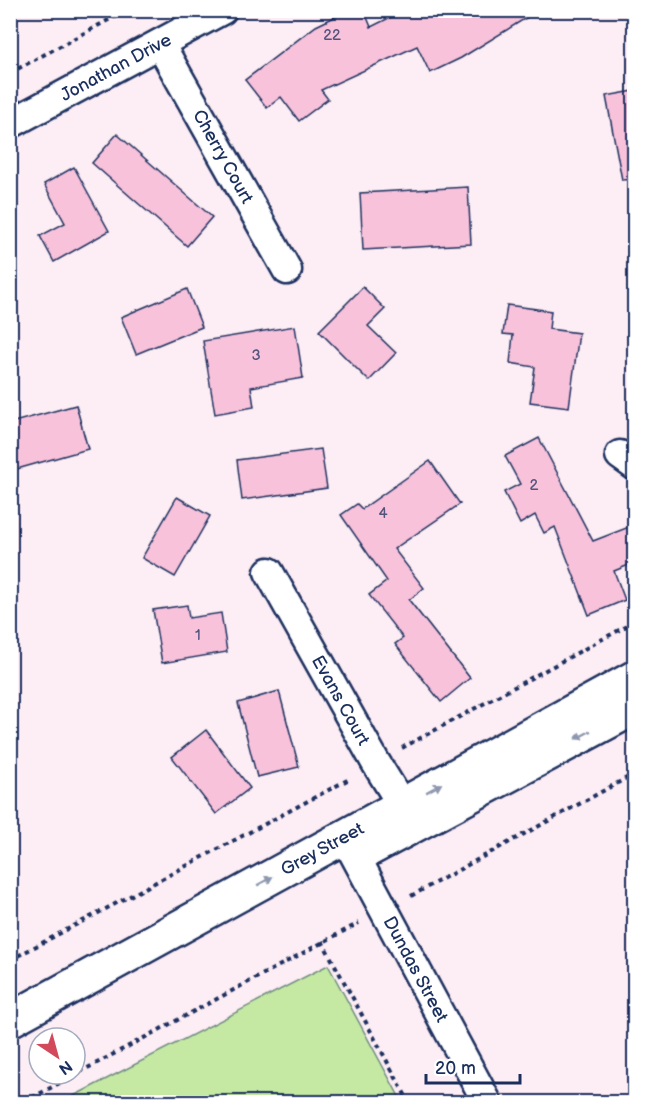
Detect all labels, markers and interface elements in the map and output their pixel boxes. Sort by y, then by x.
house number: 22 [323,26,341,45]
street label: Jonathan Drive [57,29,175,106]
street label: Cherry Court [188,106,258,208]
house number: 3 [251,346,261,365]
house number: 2 [530,476,539,495]
house number: 4 [378,504,388,523]
house number: 1 [195,626,201,645]
street label: Evans Court [307,652,374,749]
one-way arrow [574,730,591,740]
one-way arrow [426,783,443,793]
street label: Grey Street [277,818,368,880]
one-way arrow [256,876,273,886]
street label: Dundas Street [379,913,452,1026]
north arrow [27,1026,87,1086]
scale bar [426,1047,520,1085]
text: N [54,1056,75,1078]
text: 20 m [435,1058,476,1079]

